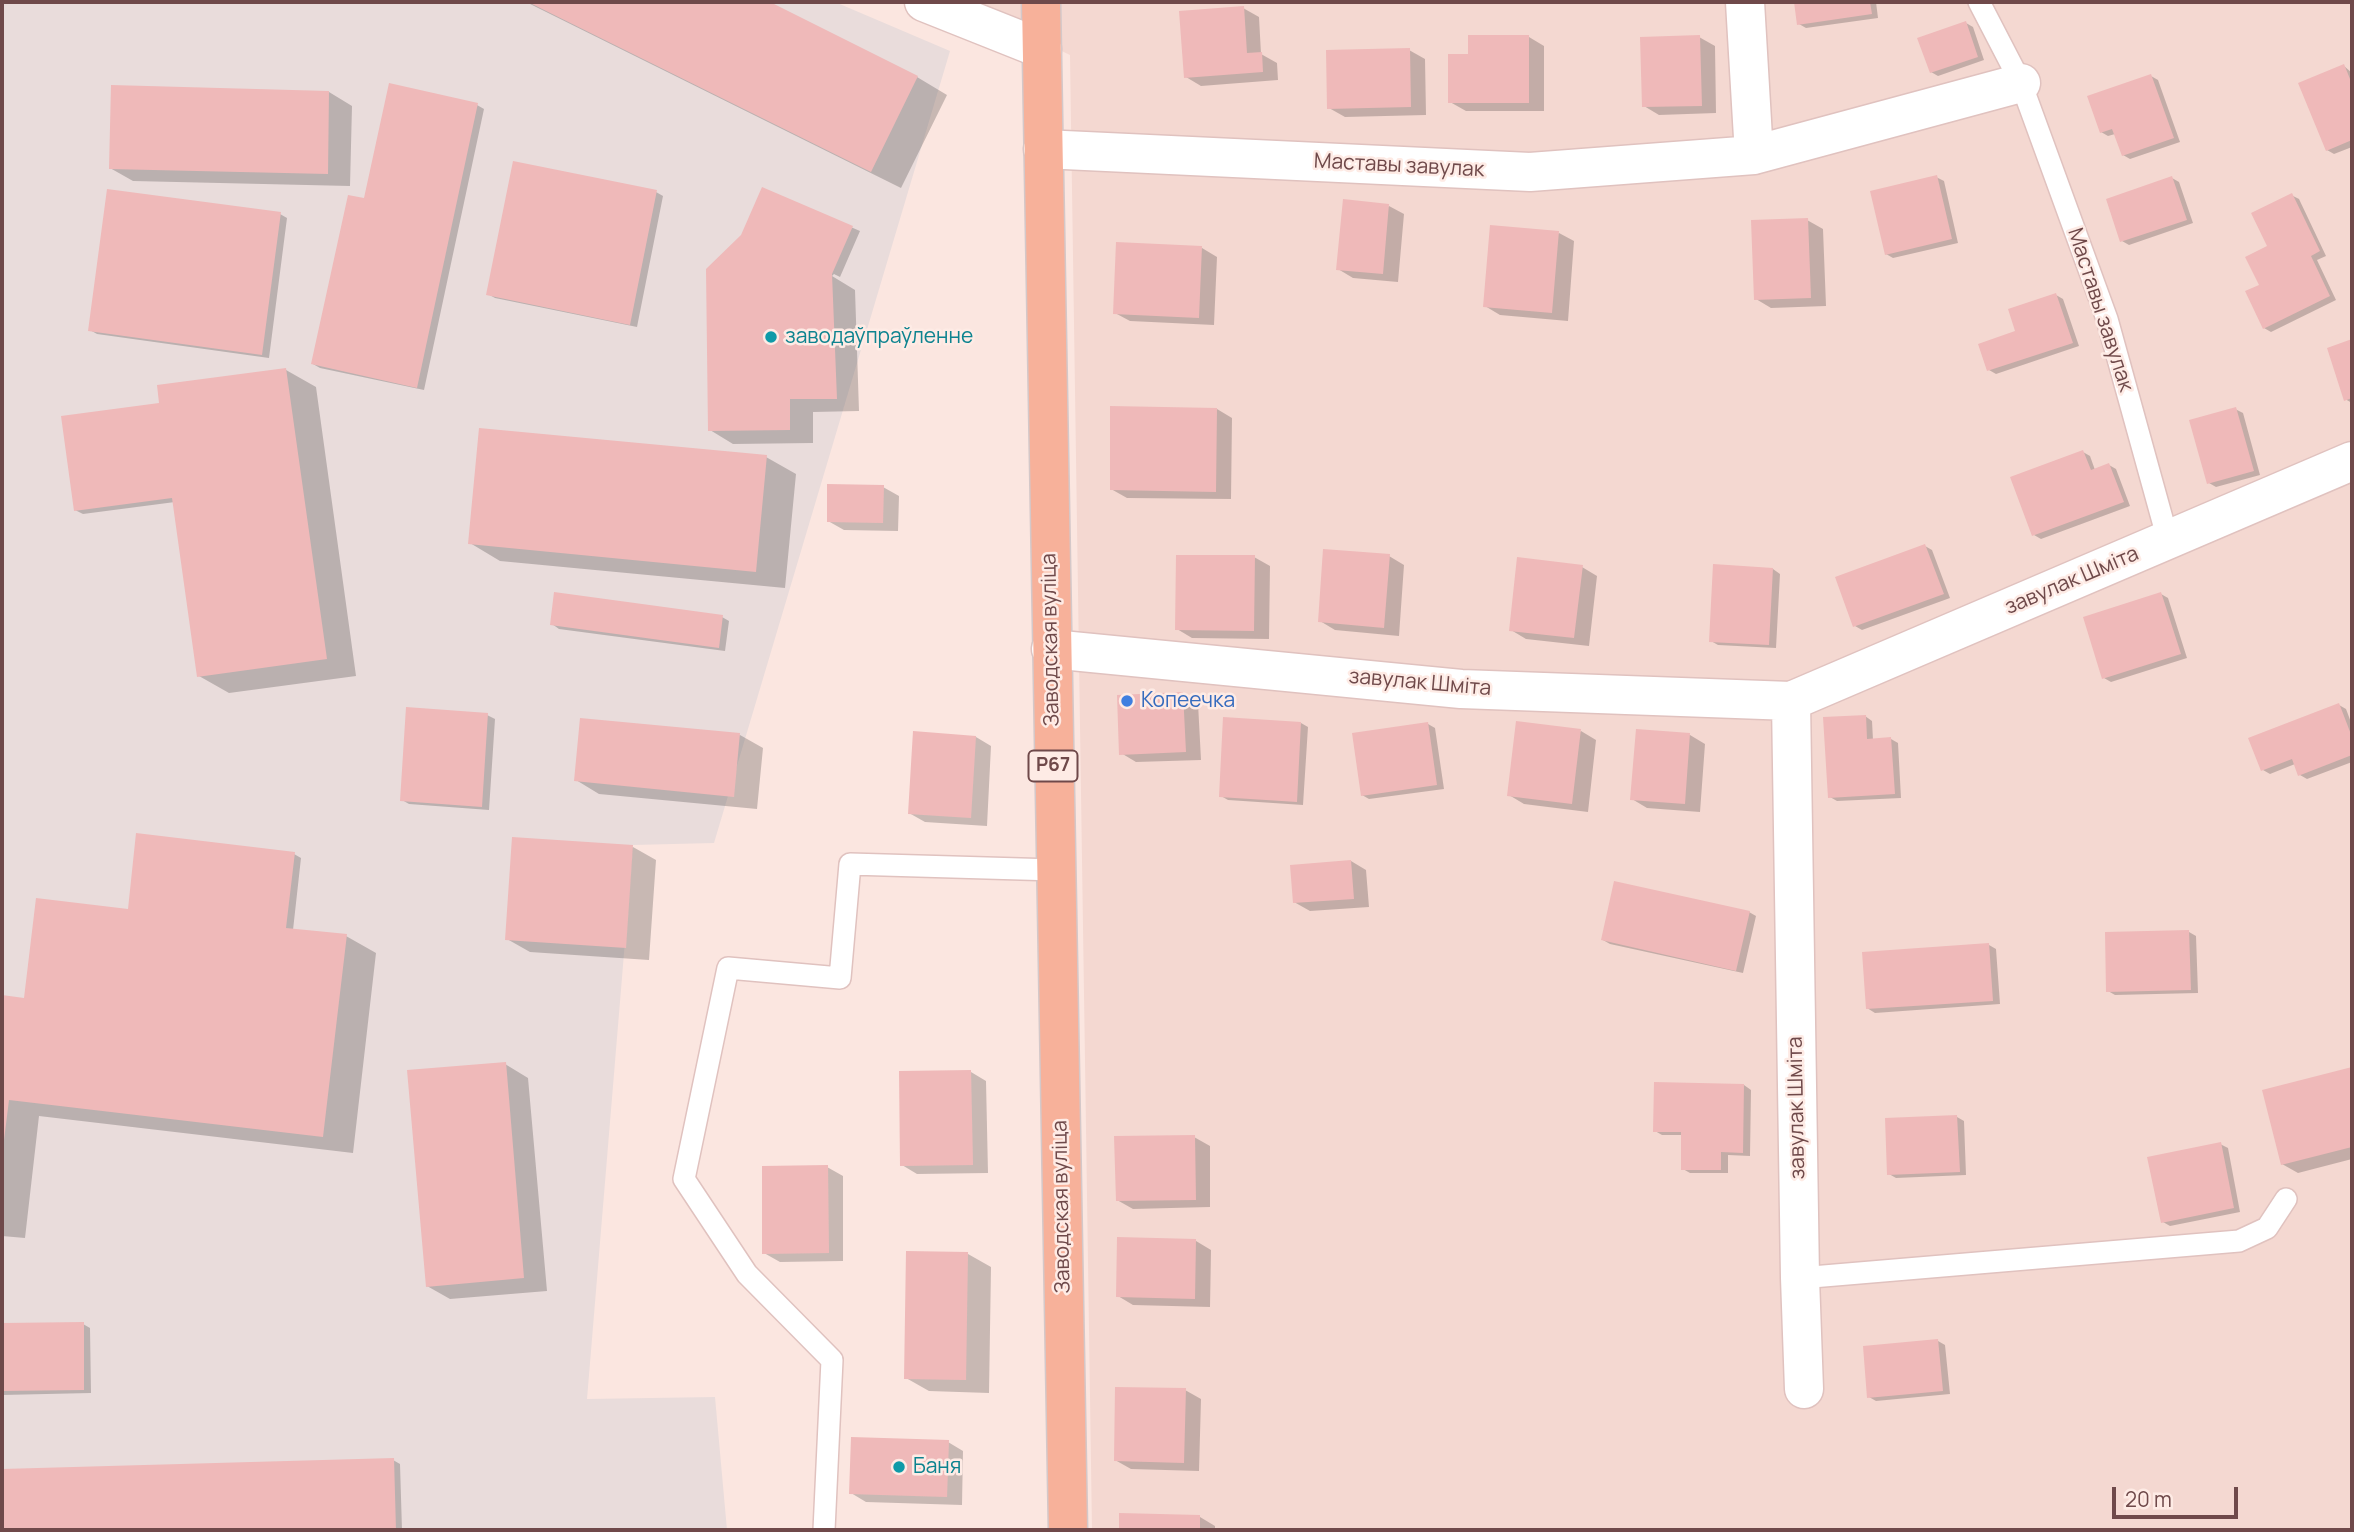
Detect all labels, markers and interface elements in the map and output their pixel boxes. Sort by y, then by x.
street label: Маставы завулак [1313,149,1485,183]
street label: Маставы завулак [2062,225,2138,395]
place label: заводаўпраўленне [785,324,973,350]
marker: заводаўпраўленне [763,329,779,345]
street label: завулак Шміта [2001,541,2143,621]
street label: Заводская вуліца [1037,553,1065,727]
street label: завулак Шміта [1348,664,1492,702]
place label: Копеечка [1141,688,1235,714]
marker: Копеечка [1119,693,1135,709]
road number: Р67 [1028,750,1078,782]
street label: завулак Шміта [1783,1036,1811,1180]
street label: Заводская вуліца [1048,1120,1076,1294]
place label: Баня [913,1454,961,1480]
marker: Баня [891,1459,907,1475]
scale bar [2116,1472,2242,1516]
text: 20 m [2125,1485,2172,1513]

